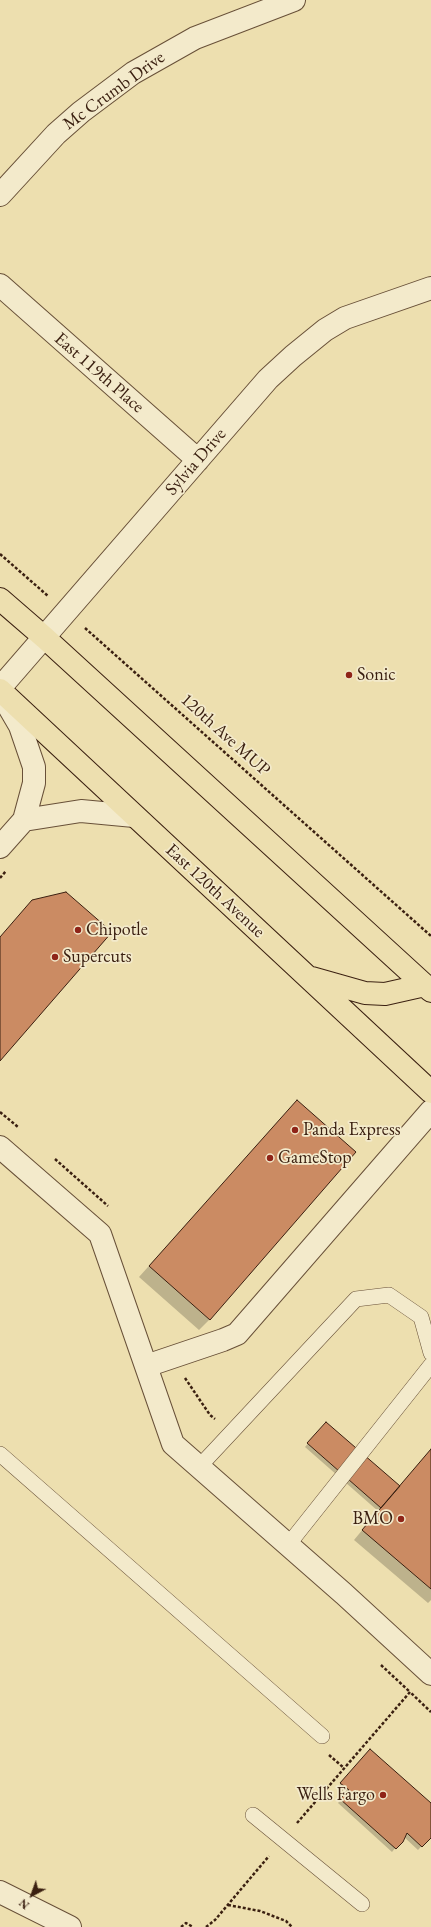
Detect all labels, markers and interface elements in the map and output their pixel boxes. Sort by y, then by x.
street label: Mc Crumb Drive [59,47,169,135]
street label: East 119th Place [50,328,148,418]
street label: Sylvia Drive [161,424,231,500]
place label: Sonic [357,664,396,686]
marker: Sonic [344,670,354,680]
street label: 120th Ave MUP [176,689,274,781]
street label: East 120th Avenue [161,839,269,943]
place label: Chipotle [86,919,148,941]
marker: Chipotle [73,925,83,935]
place label: Supercuts [63,946,132,968]
marker: Supercuts [50,952,60,962]
place label: Panda Express [303,1119,401,1141]
marker: Panda Express [290,1125,300,1135]
place label: GameStop [278,1147,352,1169]
marker: GameStop [265,1153,275,1163]
place label: BMO [352,1508,393,1530]
marker: BMO [396,1514,406,1524]
place label: Wells Fargo [297,1784,375,1806]
marker: Wells Fargo [378,1790,388,1800]
north arrow [12,1875,52,1915]
text: N [16,1896,32,1912]

